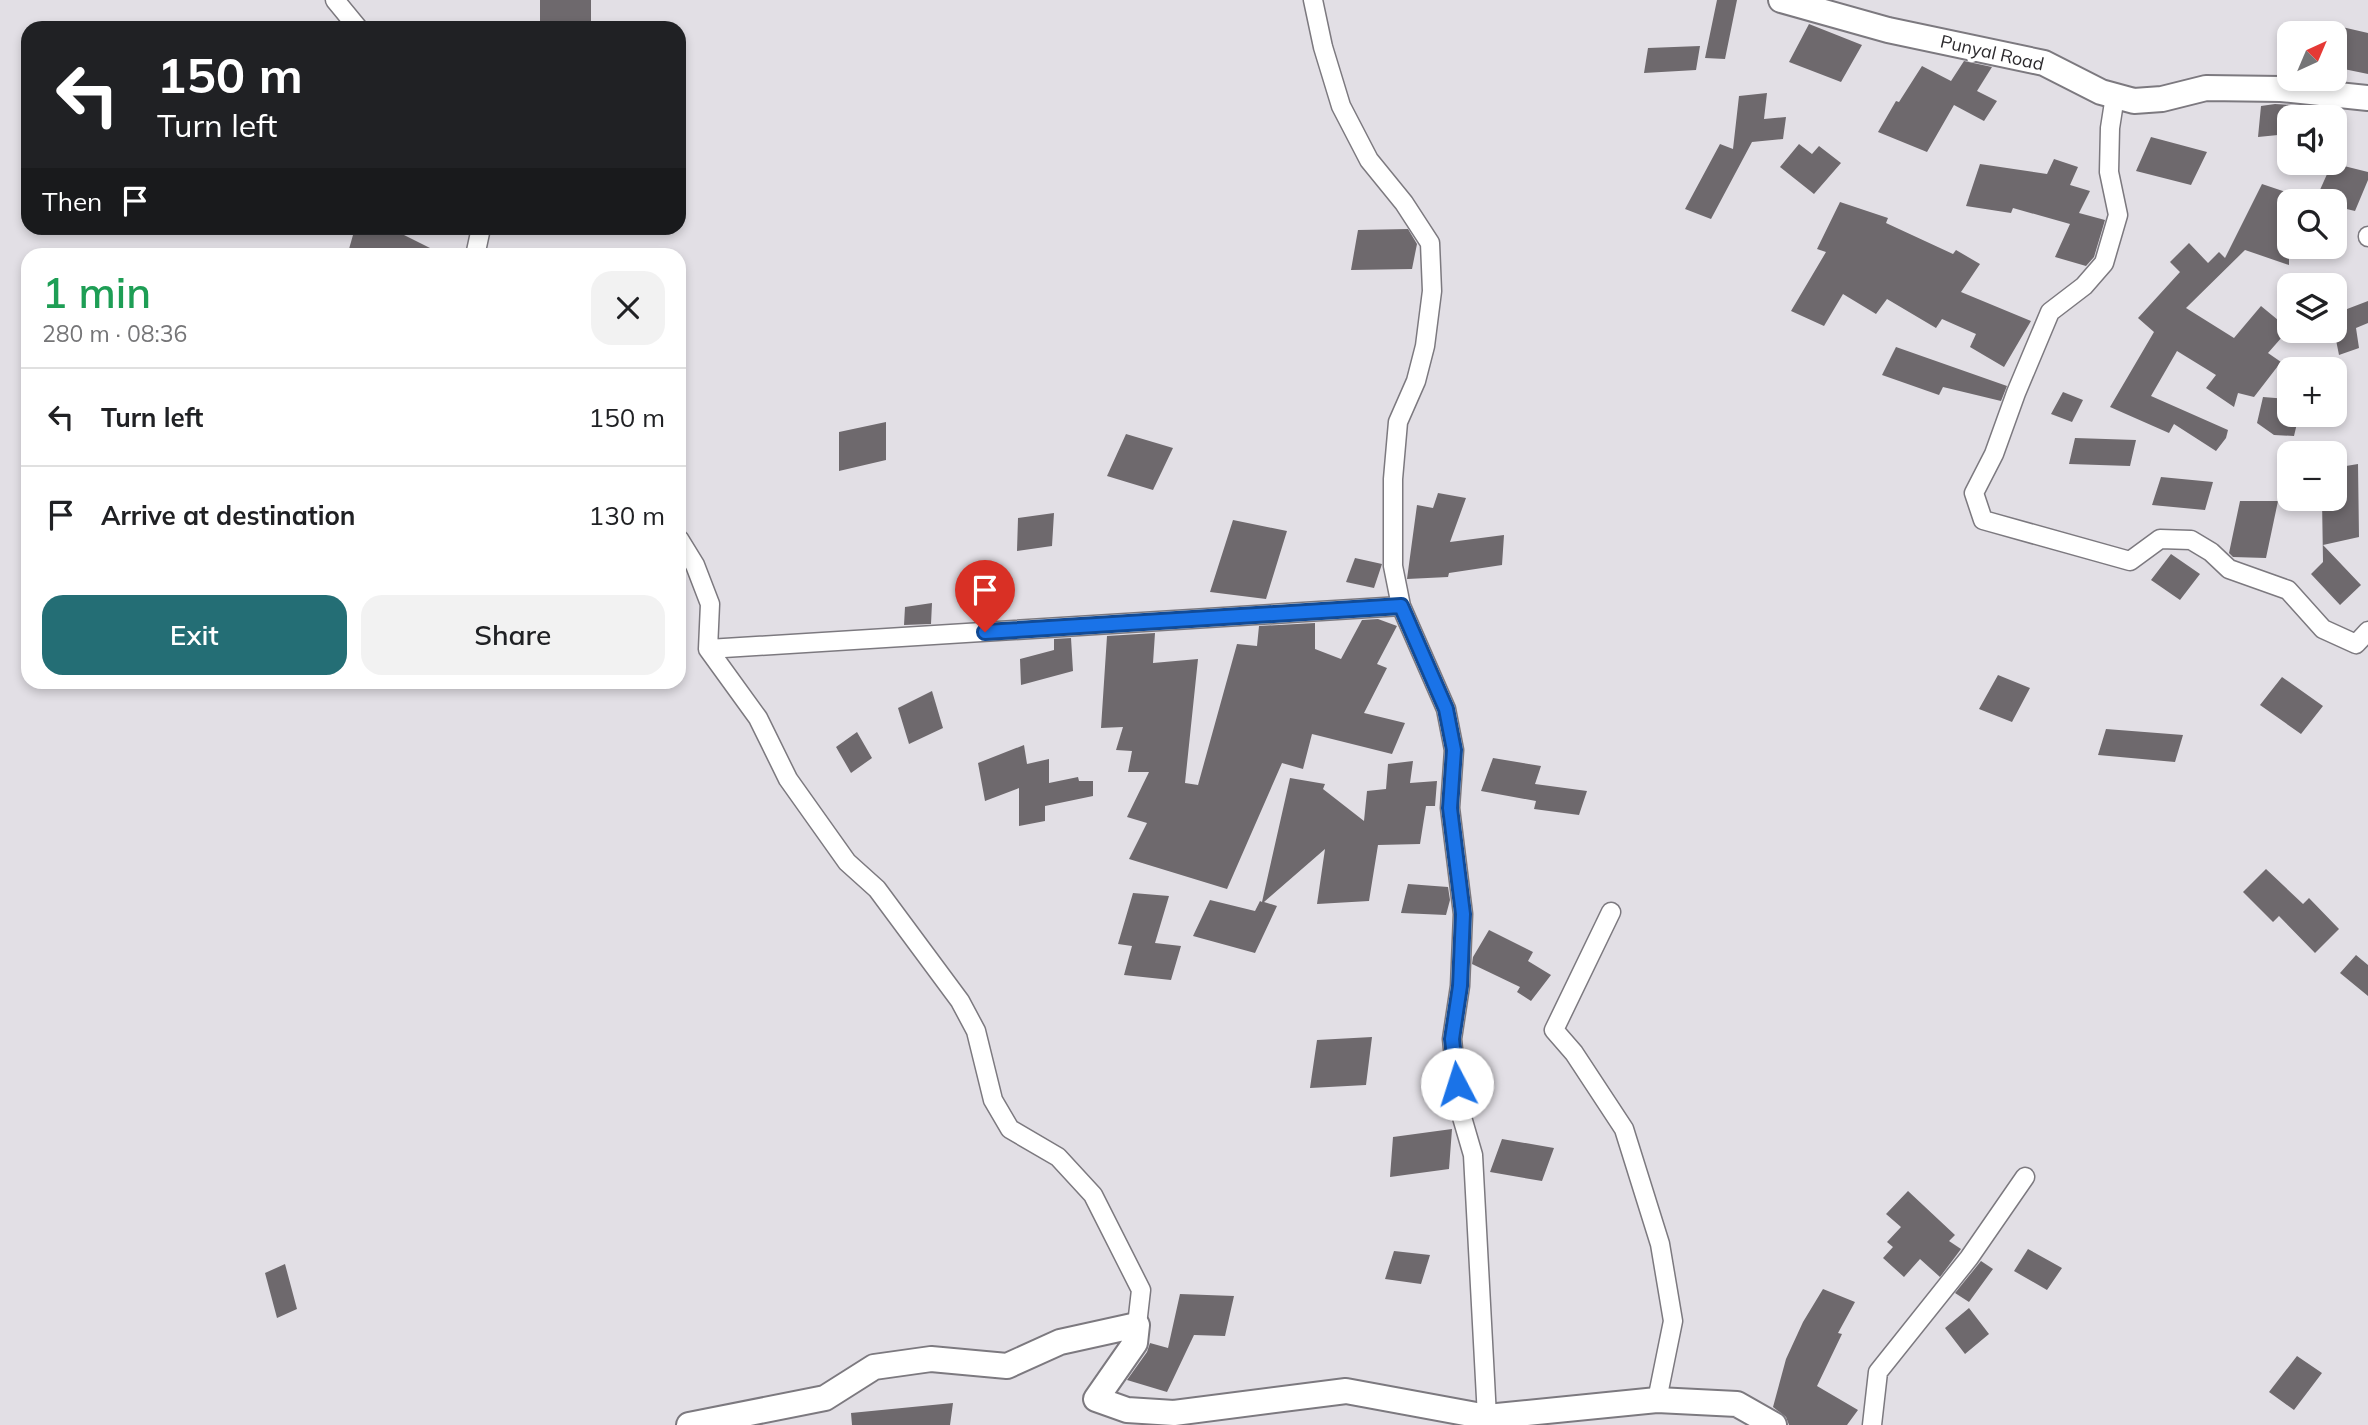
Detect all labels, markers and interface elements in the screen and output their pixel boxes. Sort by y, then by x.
north arrow [2277,21,2347,91]
map controls [2277,21,2347,511]
street label: Punyal Road [1938,29,2046,76]
text: 150 m [157,44,303,105]
icon: left [42,49,133,140]
text: Turn left [157,105,277,145]
button: sound [2277,105,2347,175]
icon: arrive [116,182,154,220]
text: Then [42,185,102,218]
button: search [2277,189,2347,259]
text: 1 min [42,266,151,319]
button: close [591,271,665,345]
button: layers [2277,273,2347,343]
text: 280 m · 08:36 [42,319,187,348]
button: + [2277,357,2347,427]
icon: left [42,398,80,436]
text: Turn left [101,401,203,434]
text: 150 m [589,401,665,434]
button: − [2277,441,2347,511]
icon: arrive [42,496,80,534]
text: Arrive at destination [101,499,356,532]
text: 130 m [589,499,665,532]
pin [955,560,1015,632]
icon: arrive [966,571,1004,609]
button: Exit [42,595,347,675]
button: Share [361,595,665,675]
position arrow [1420,1047,1494,1121]

